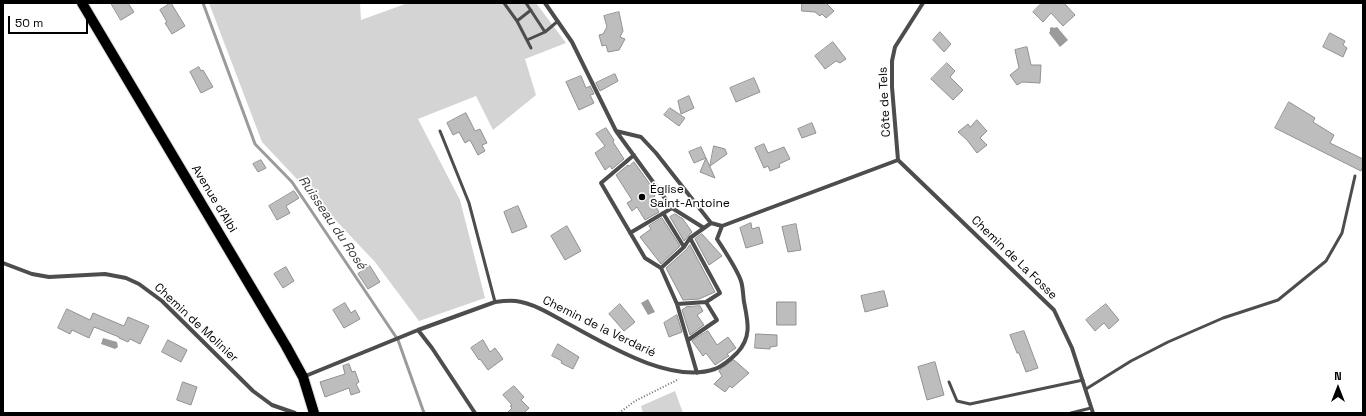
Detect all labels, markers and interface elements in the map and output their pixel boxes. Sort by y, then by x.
scale bar [10,8,90,34]
text: 50 m [15,15,43,31]
street label: Côte de Tels [876,66,894,138]
street label: Avenue d'Albi [188,163,240,235]
water label: Ruisseau du Rosé [295,173,369,273]
place label: Église Saint-Antoine [650,183,730,211]
marker: Église Saint-Antoine [637,192,647,202]
street label: Chemin de La Fosse [968,213,1060,303]
street label: Chemin de Molinier [151,280,241,366]
street label: Chemin de la Verdarié [540,293,658,361]
north arrow [1318,368,1358,408]
text: N [1334,369,1342,383]

